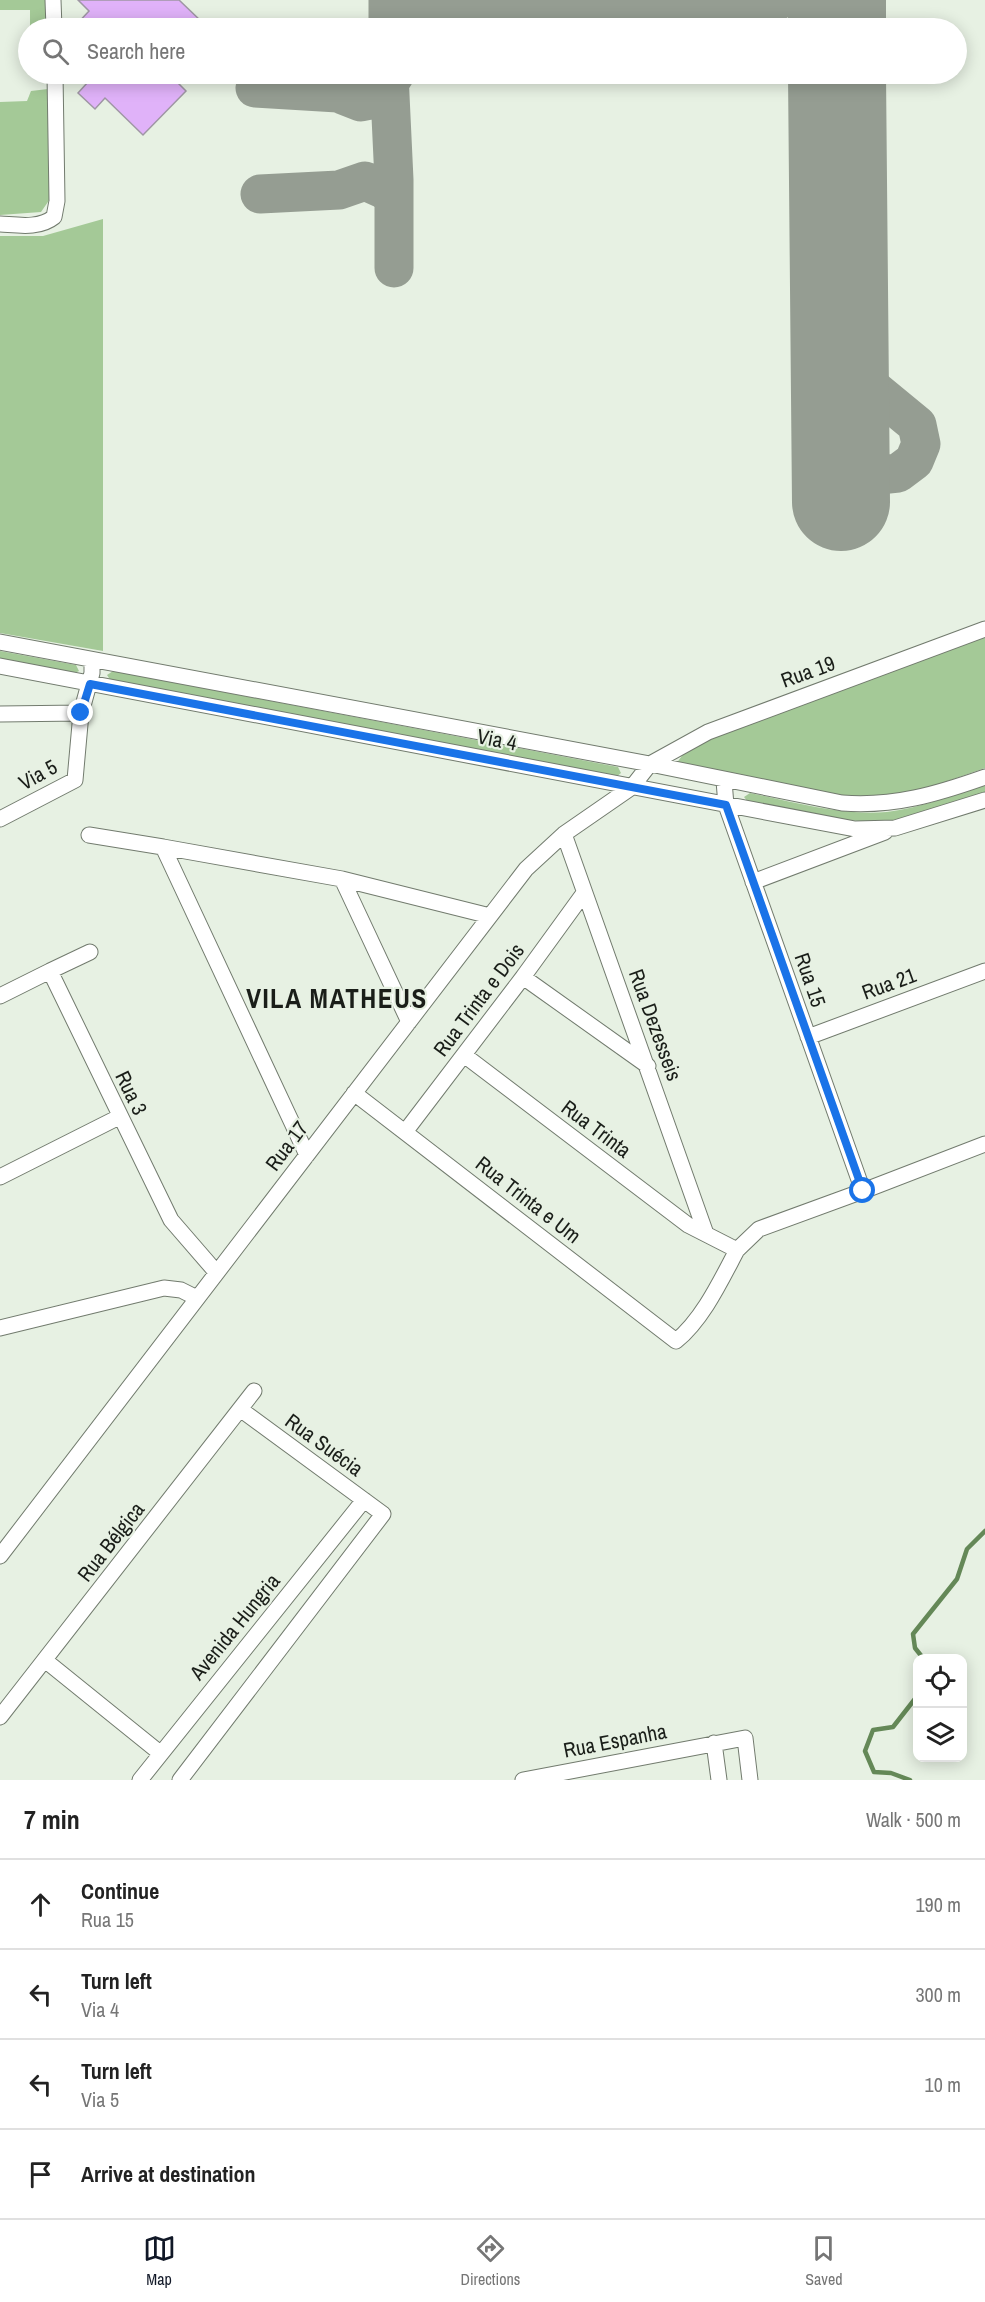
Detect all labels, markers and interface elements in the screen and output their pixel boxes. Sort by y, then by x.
search box [18,18,967,84]
icon: search [39,35,72,68]
text: Search here [87,36,185,66]
street label: Rua 19 [777,648,839,695]
route end [67,699,93,725]
street label: Via 4 [475,721,520,758]
street label: Via 5 [13,752,62,797]
street label: Rua Trinta e Dois [426,937,531,1062]
street label: Rua 15 [788,949,833,1011]
street label: Rua 21 [858,960,920,1007]
street label: Rua Dezesseis [622,965,689,1085]
district label: VILA MATHEUS [246,980,428,1016]
street label: Rua 3 [108,1066,155,1120]
street label: Rua Trinta [555,1093,637,1165]
street label: Rua 17 [258,1115,315,1177]
street label: Rua Trinta e Um [470,1149,587,1250]
route start [849,1177,875,1203]
street label: Rua Suécia [279,1406,370,1483]
street label: Rua Bélgica [70,1495,151,1588]
street label: Avenida Hungria [182,1567,287,1687]
map controls [913,1654,967,1762]
button: locate [913,1654,967,1708]
button: layers [913,1708,967,1762]
street label: Rua Espanha [561,1716,669,1765]
text: 7 min [24,1802,80,1837]
text: Walk · 500 m [866,1806,961,1833]
text: Continue [81,1876,159,1906]
icon: ahead [24,1888,57,1921]
text: 190 m [915,1891,961,1918]
text: Rua 15 [81,1906,134,1933]
text: Turn left [81,1966,152,1996]
icon: left [24,1978,57,2011]
text: 300 m [915,1981,961,2008]
text: Via 4 [81,1996,119,2023]
text: Turn left [81,2056,152,2086]
icon: left [24,2068,57,2101]
text: 10 m [925,2071,961,2098]
text: Via 5 [81,2086,119,2113]
icon: arrive [24,2158,57,2191]
text: Arrive at destination [81,2159,255,2189]
tab: Map [143,2232,176,2290]
tab: Directions [461,2232,520,2290]
tab: Saved [805,2232,843,2290]

